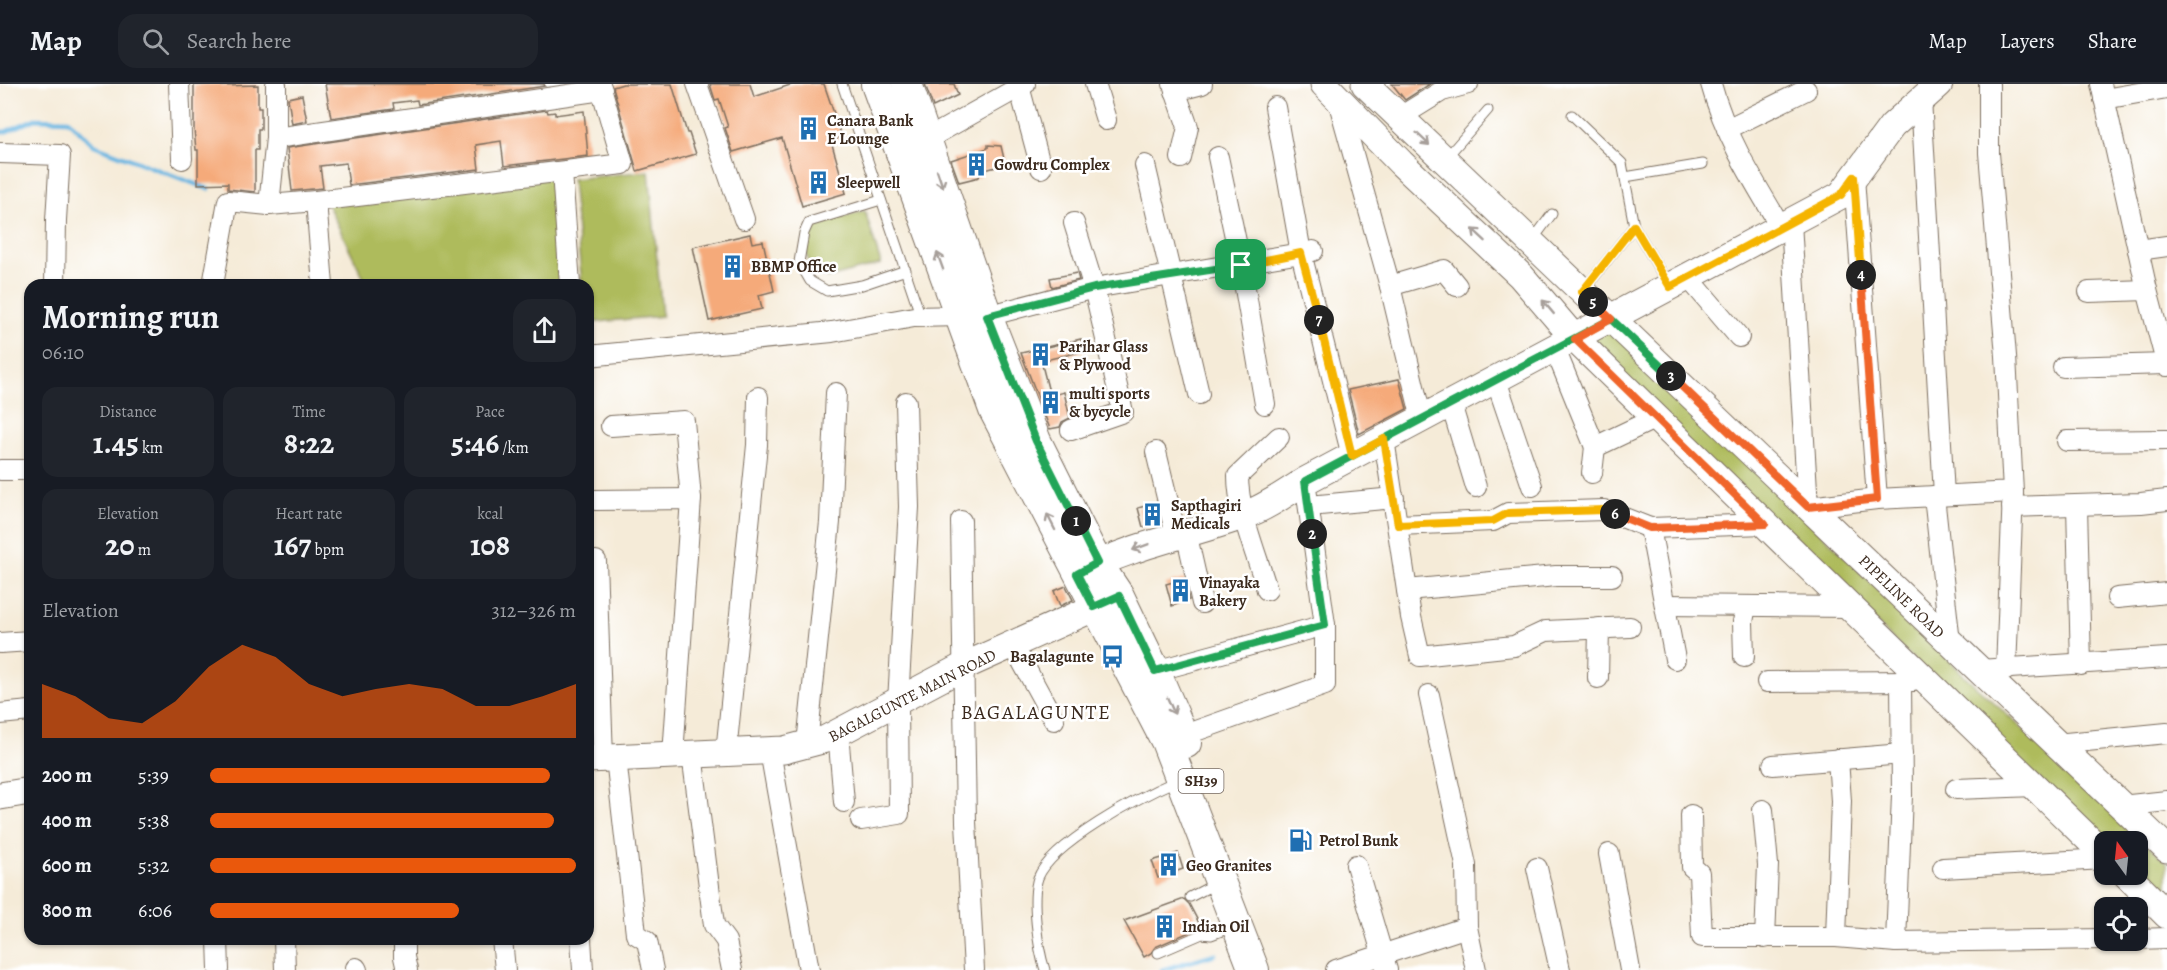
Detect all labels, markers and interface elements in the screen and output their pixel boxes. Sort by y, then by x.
search box [118,14,538,68]
text: Map [30,22,82,60]
icon: search [139,25,172,58]
text: Search here [187,26,291,56]
text: Map [1928,27,1967,55]
text: Layers [2000,27,2055,55]
text: Share [2088,27,2137,55]
place label: Canara Bank E Lounge [827,110,914,150]
building icon: Canara Bank E Lounge [796,116,822,142]
one-way arrow [1415,132,1430,146]
building icon: Gowdru Complex [963,151,989,177]
place label: Gowdru Complex [994,154,1110,176]
building icon: Sleepwell [806,169,832,195]
one-way arrow [936,169,947,188]
place label: Sleepwell [837,172,901,194]
one-way arrow [1471,228,1486,243]
pin [1215,239,1266,290]
icon: arrive [1224,248,1257,281]
one-way arrow [934,252,945,271]
building icon: BBMP Office [720,253,746,279]
place label: BBMP Office [751,256,837,278]
pin: 4 [1846,260,1876,290]
text: 4 [1857,264,1865,286]
pin: 5 [1578,287,1608,317]
text: 5 [1590,291,1596,313]
text: Morning run [42,294,219,339]
button: share [513,299,576,362]
one-way arrow [1541,300,1555,315]
pin: 7 [1304,305,1334,335]
text: 7 [1316,309,1322,331]
place label: Parihar Glass & Plywood [1059,336,1148,376]
text: 06:10 [42,339,84,366]
building icon: Parihar Glass & Plywood [1028,342,1054,368]
pin: 3 [1656,361,1686,391]
text: 3 [1668,365,1674,387]
place label: multi sports & bycycle [1069,383,1150,423]
building icon: multi sports & bycycle [1038,389,1064,415]
text: Distance [99,401,157,423]
text: Time [292,401,326,423]
text: Pace [475,401,505,423]
text: 1.45 [93,423,139,463]
text: 8:22 [284,423,334,463]
text: 5:46 [451,423,499,463]
text: km [139,437,163,459]
text: /km [499,437,529,459]
place label: Sapthagiri Medicals [1171,495,1242,535]
pin: 6 [1600,499,1630,529]
building icon: Sapthagiri Medicals [1140,501,1166,527]
text: Elevation [97,503,159,525]
text: Heart rate [276,503,342,525]
text: kcal [477,503,503,525]
text: 6 [1611,503,1619,525]
pin: 1 [1061,506,1091,536]
text: 1 [1073,510,1079,532]
one-way arrow [1044,513,1056,531]
pin: 2 [1297,519,1327,549]
text: 2 [1308,523,1316,545]
text: 20 [105,525,135,565]
text: 167 [274,525,311,565]
text: 108 [470,525,510,565]
text: m [135,539,151,561]
text: bpm [311,539,344,561]
one-way arrow [1132,543,1151,554]
street label: PIPELINE ROAD [1853,550,1949,643]
place label: Vinayaka Bakery [1198,572,1260,612]
building icon: Vinayaka Bakery [1168,578,1194,604]
text: Elevation [42,597,119,624]
text: 312–326 m [492,597,576,624]
bus stop icon: Bagalagunte [1099,643,1125,669]
street label: BAGALGUNTE MAIN ROAD [825,644,1000,748]
place label: Bagalagunte [1010,646,1094,668]
one-way arrow [1165,697,1177,715]
district label: BAGALAGUNTE [961,699,1111,726]
text: 200 m [42,762,92,789]
text: 5:39 [138,762,169,789]
road number: SH39 [1178,769,1224,793]
text: 400 m [42,807,92,834]
text: 5:38 [138,807,169,834]
fuel station icon: Petrol Bunk [1288,827,1314,853]
place label: Petrol Bunk [1319,830,1399,852]
north arrow [2094,831,2148,885]
map controls [2094,831,2148,951]
text: 600 m [42,852,92,879]
text: 5:32 [138,852,169,879]
building icon: Geo Granites [1155,852,1181,878]
place label: Geo Granites [1186,855,1272,877]
text: 800 m [42,897,92,924]
text: 6:06 [138,897,172,924]
button: locate [2094,897,2148,951]
building icon: Indian Oil [1151,913,1177,939]
place label: Indian Oil [1182,916,1250,938]

